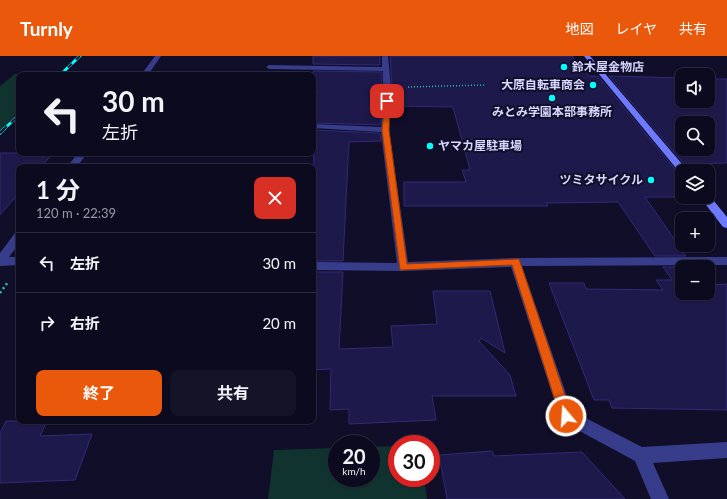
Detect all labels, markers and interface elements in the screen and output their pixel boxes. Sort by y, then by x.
text: Turnly [20,17,73,40]
text: 地図 [565,20,593,37]
text: レイヤ [615,20,657,37]
text: 共有 [679,20,707,37]
place label: 鈴木屋金物店 [571,59,644,74]
marker: 鈴木屋金物店 [559,62,569,72]
map controls [675,68,715,300]
button: sound [675,68,715,108]
place label: 大原自転車商会 [501,77,585,92]
marker: 大原自転車商会 [588,80,598,90]
text: 30 m [102,84,165,118]
pin [370,84,404,118]
icon: left [36,88,88,140]
icon: arrive [376,90,398,112]
marker: みとみ学園本部事務所 [547,93,557,103]
place label: みとみ学園本部事務所 [492,104,612,119]
button: search [675,116,715,156]
text: 左折 [102,121,138,143]
place label: ヤマカ屋駐車場 [438,138,522,153]
marker: ヤマカ屋駐車場 [425,141,435,151]
button: layers [675,164,715,204]
place label: ツミタサイクル [560,172,643,187]
text: 1 分 [36,175,80,204]
marker: ツミタサイクル [646,175,656,185]
button: close [254,177,296,219]
text: 120 m · 22:39 [36,205,116,221]
button: + [675,212,715,252]
icon: left [36,252,58,274]
text: 左折 [70,254,100,272]
text: 30 m [262,254,296,272]
button: − [675,260,715,300]
icon: right [36,312,58,334]
text: 右折 [70,314,100,332]
text: 20 m [262,314,296,332]
button: 終了 [36,370,162,416]
button: 共有 [170,370,296,416]
position arrow [545,395,587,437]
speed limit sign: 30 [388,435,440,487]
text: 20 [342,444,366,468]
text: km/h [342,465,366,477]

